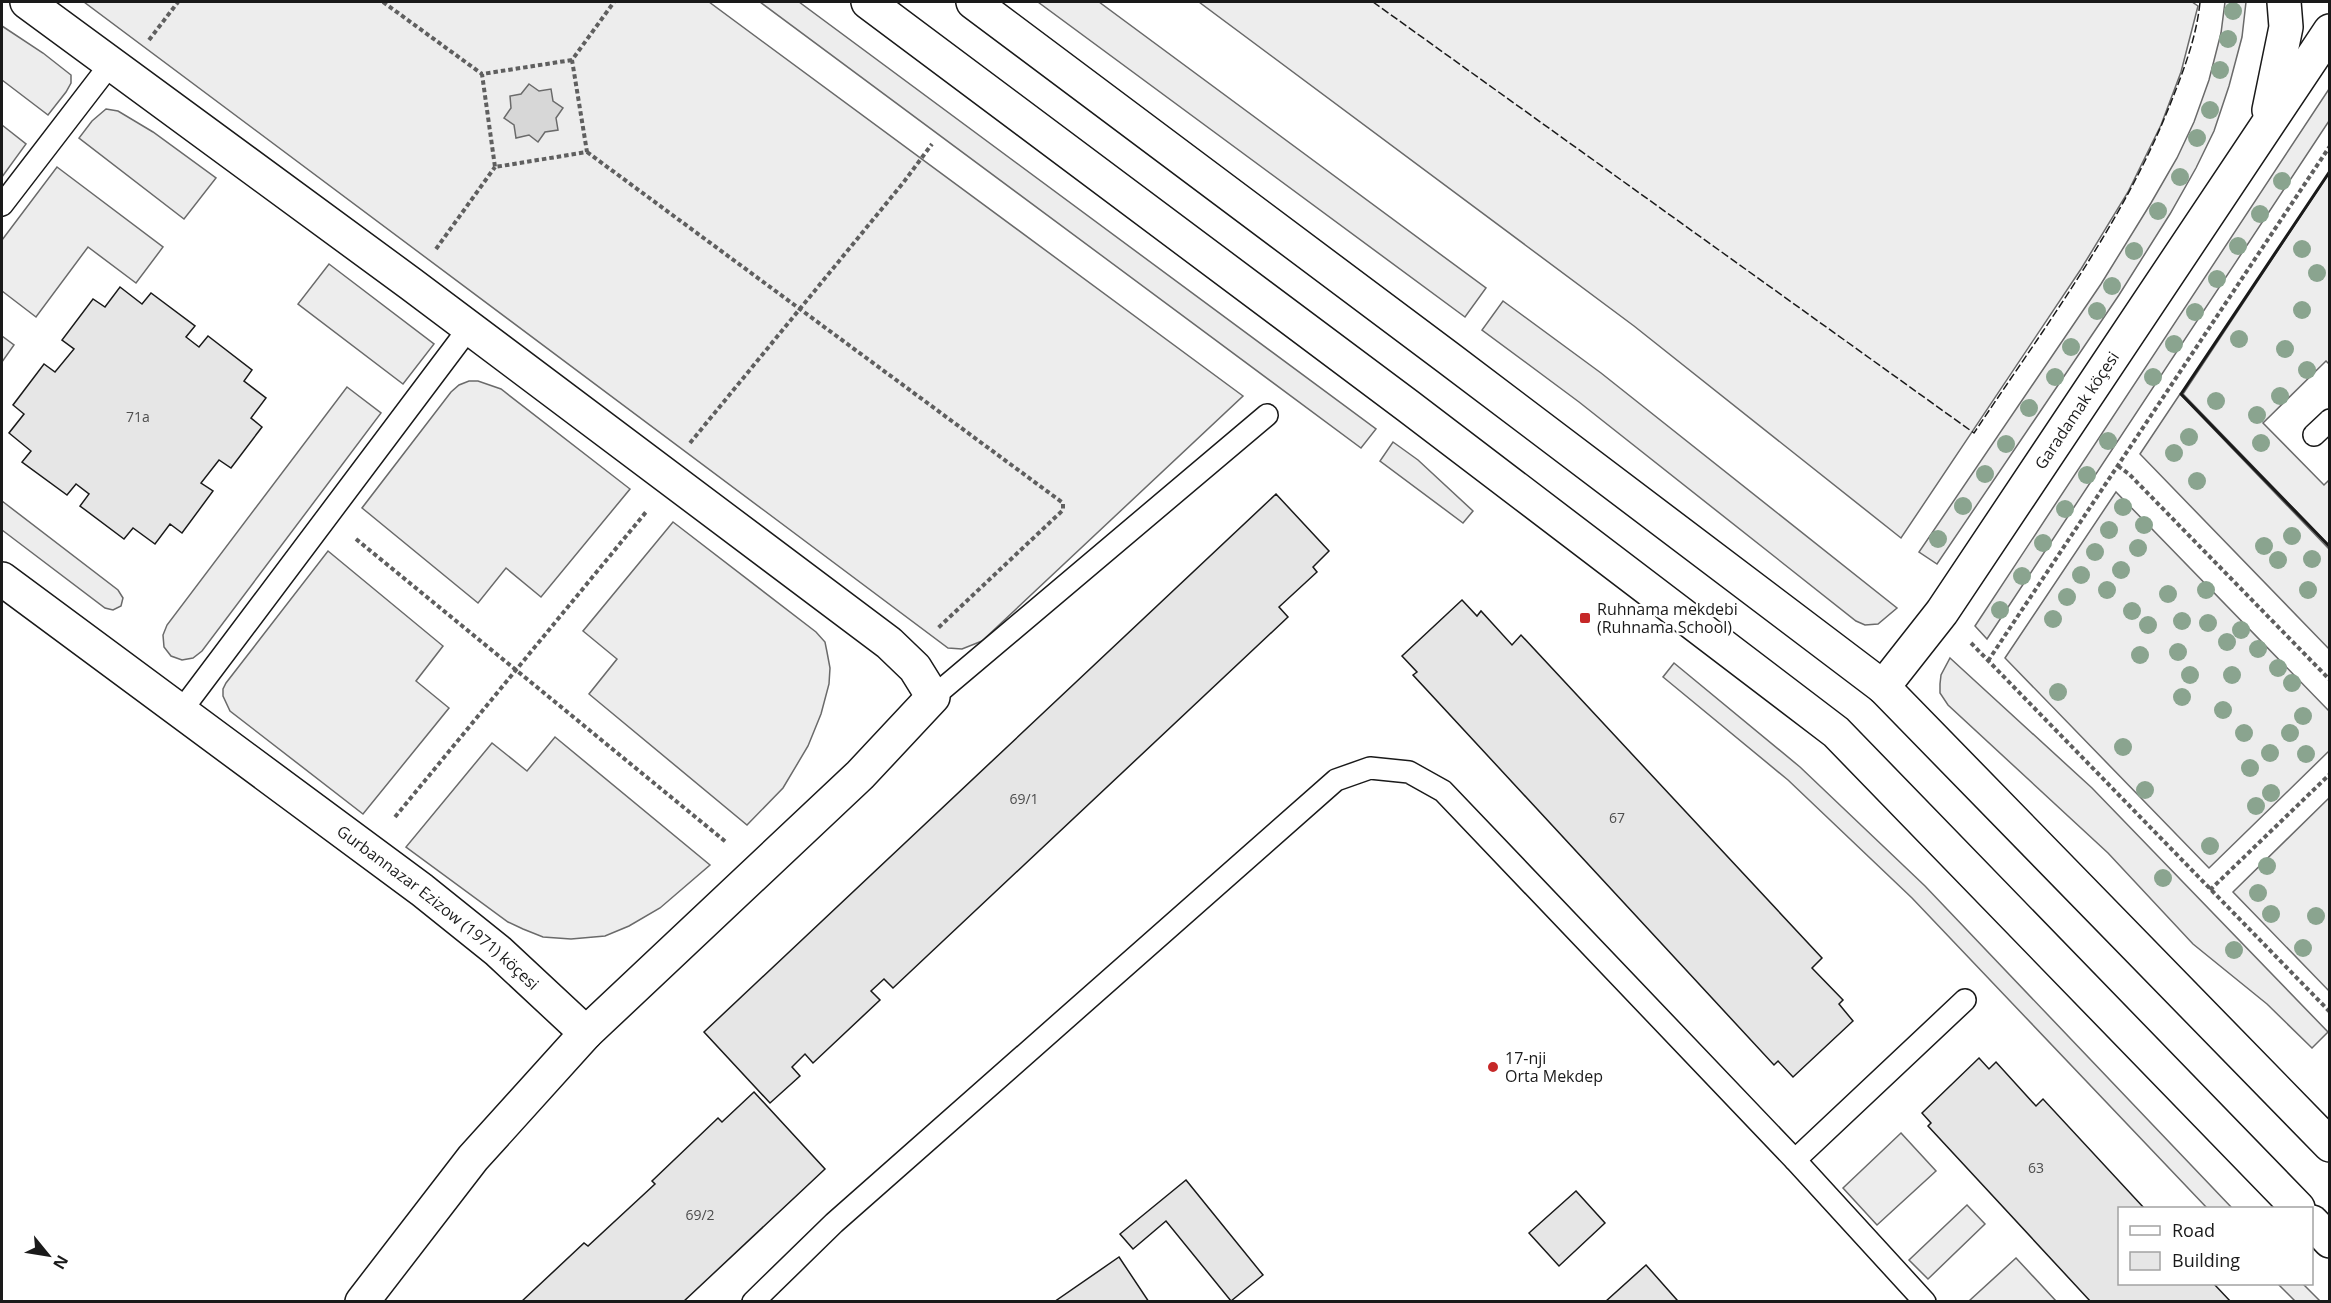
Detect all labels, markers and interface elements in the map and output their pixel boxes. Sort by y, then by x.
street label: Garadamak köçesi [2029,347,2124,473]
house number: 71a [126,407,150,426]
place label: Ruhnama mekdebi (Ruhnama School) [1597,598,1738,638]
marker: Ruhnama mekdebi (Ruhnama School) [1578,611,1592,625]
house number: 69/1 [1009,789,1039,808]
house number: 67 [1609,808,1625,827]
street label: Gurbannazar Ezizow (1971) köçesi [333,820,544,995]
place label: 17-nji Orta Mekdep [1505,1047,1603,1087]
marker: 17-nji Orta Mekdep [1486,1060,1500,1074]
house number: 63 [2028,1158,2044,1177]
house number: 69/2 [685,1205,715,1224]
legend [2118,1207,2313,1285]
text: Road [2172,1218,2215,1242]
north arrow [18,1225,78,1285]
text: Building [2172,1248,2240,1272]
text: N [48,1251,74,1274]

